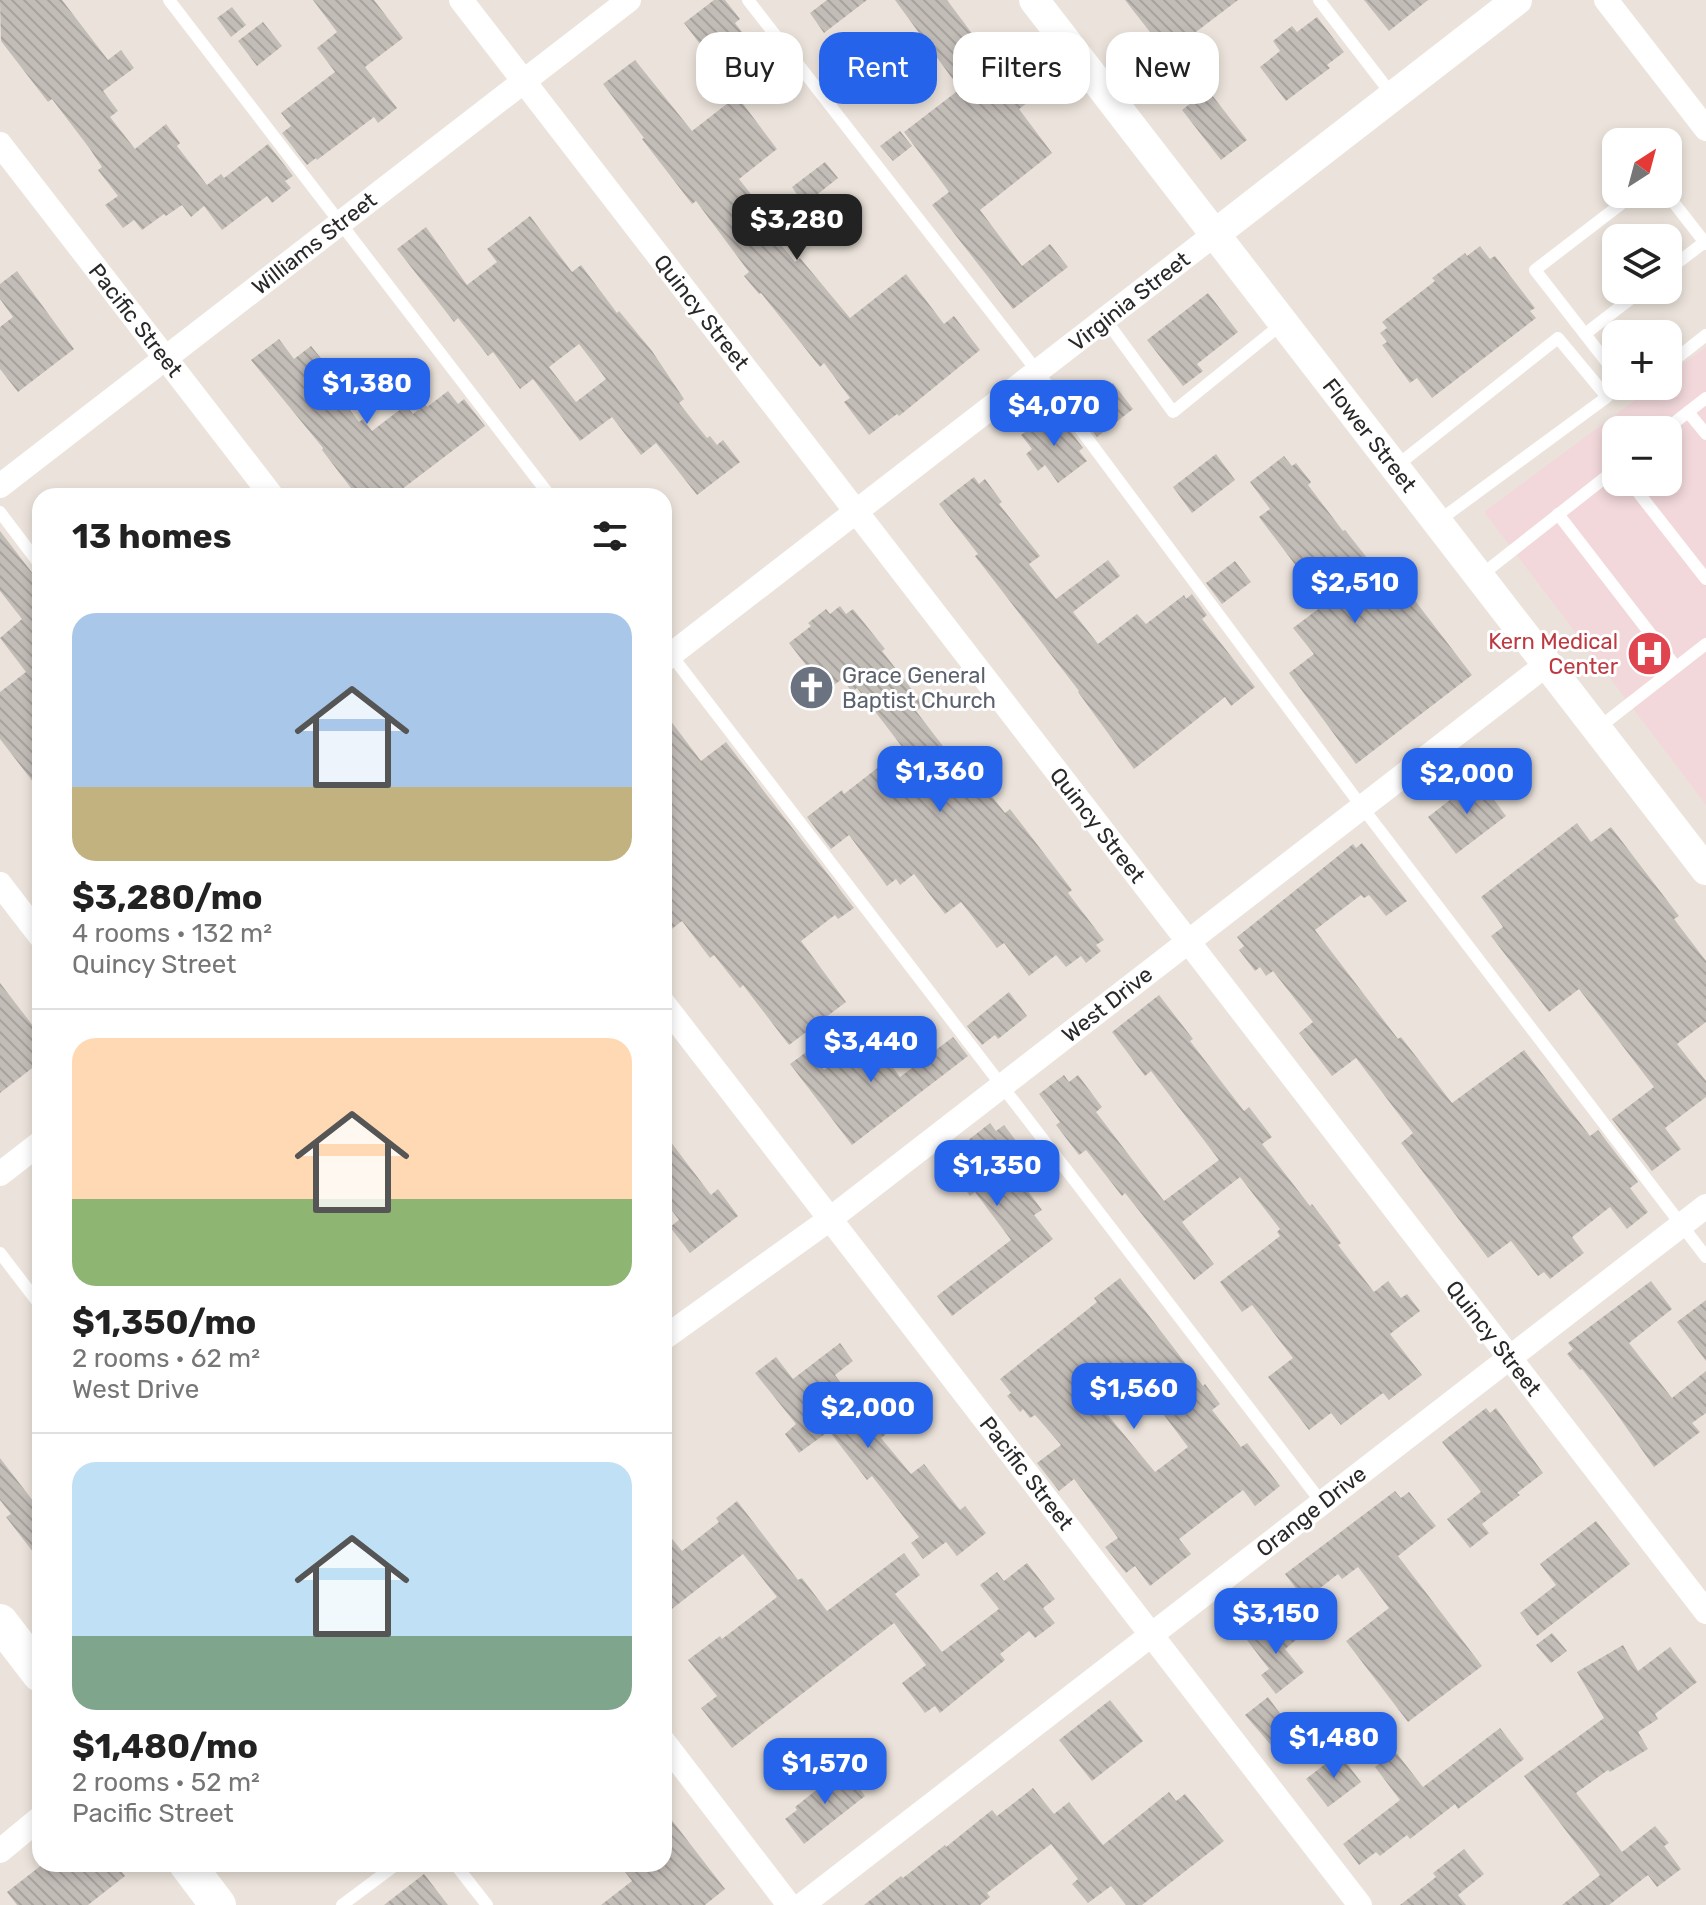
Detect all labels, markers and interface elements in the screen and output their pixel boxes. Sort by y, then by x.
chip: Buy [696,32,803,104]
chip: Rent [819,32,937,104]
chip: Filters [953,32,1090,104]
chip: New [1106,32,1219,104]
north arrow [1602,128,1682,208]
map controls [1602,128,1682,496]
street label: Williams Street [247,186,382,300]
pin: $3,280 [732,194,862,262]
text: $3,280 [750,204,844,235]
button: layers [1602,224,1682,304]
street label: Virginia Street [1063,246,1195,357]
street label: Quincy Street [648,249,755,376]
street label: Pacific Street [83,258,189,383]
button: + [1602,320,1682,400]
pin: $1,380 [302,358,432,426]
text: $1,380 [322,368,412,399]
street label: Flower Street [1317,373,1423,498]
pin: $4,070 [989,380,1119,448]
text: $4,070 [1008,390,1100,421]
button: − [1602,416,1682,496]
icon: filters [588,514,632,558]
text: 13 homes [72,516,232,557]
pin: $2,510 [1290,557,1420,625]
text: $2,510 [1311,567,1399,598]
place label: Kern Medical Center [1488,628,1619,680]
hospital icon: Kern Medical Center [1625,630,1673,678]
place label: Grace General Baptist Church [842,662,996,714]
church icon: Grace General Baptist Church [787,664,835,712]
icon: home [280,665,424,809]
pin: $1,360 [875,746,1005,814]
pin: $2,000 [1402,748,1532,816]
text: $1,360 [895,756,985,787]
text: $2,000 [1420,758,1514,789]
street label: Quincy Street [1044,762,1151,889]
text: $3,280/mo [72,877,263,918]
text: 4 rooms · 132 m² [72,918,272,949]
text: Quincy Street [72,949,236,980]
street label: West Drive [1057,961,1158,1048]
pin: $3,440 [806,1016,936,1084]
text: $3,440 [824,1026,918,1057]
icon: home [280,1090,424,1234]
pin: $1,350 [932,1140,1062,1208]
text: $1,350 [952,1150,1042,1181]
street label: Quincy Street [1440,1275,1547,1402]
text: $1,350/mo [72,1302,256,1343]
text: 2 rooms · 62 m² [72,1343,260,1374]
pin: $1,560 [1069,1363,1199,1431]
text: $1,560 [1090,1373,1178,1404]
text: West Drive [72,1374,199,1405]
pin: $2,000 [803,1382,933,1450]
text: $2,000 [821,1392,915,1423]
street label: Pacific Street [974,1411,1080,1536]
street label: Orange Drive [1251,1460,1372,1563]
icon: home [280,1514,424,1658]
pin: $3,150 [1211,1588,1341,1656]
text: $3,150 [1232,1598,1320,1629]
pin: $1,480 [1269,1712,1399,1780]
text: $1,480 [1289,1722,1379,1753]
text: $1,480/mo [72,1726,258,1767]
pin: $1,570 [760,1738,890,1806]
text: $1,570 [782,1748,868,1779]
text: 2 rooms · 52 m² [72,1767,260,1798]
text: Pacific Street [72,1798,234,1829]

